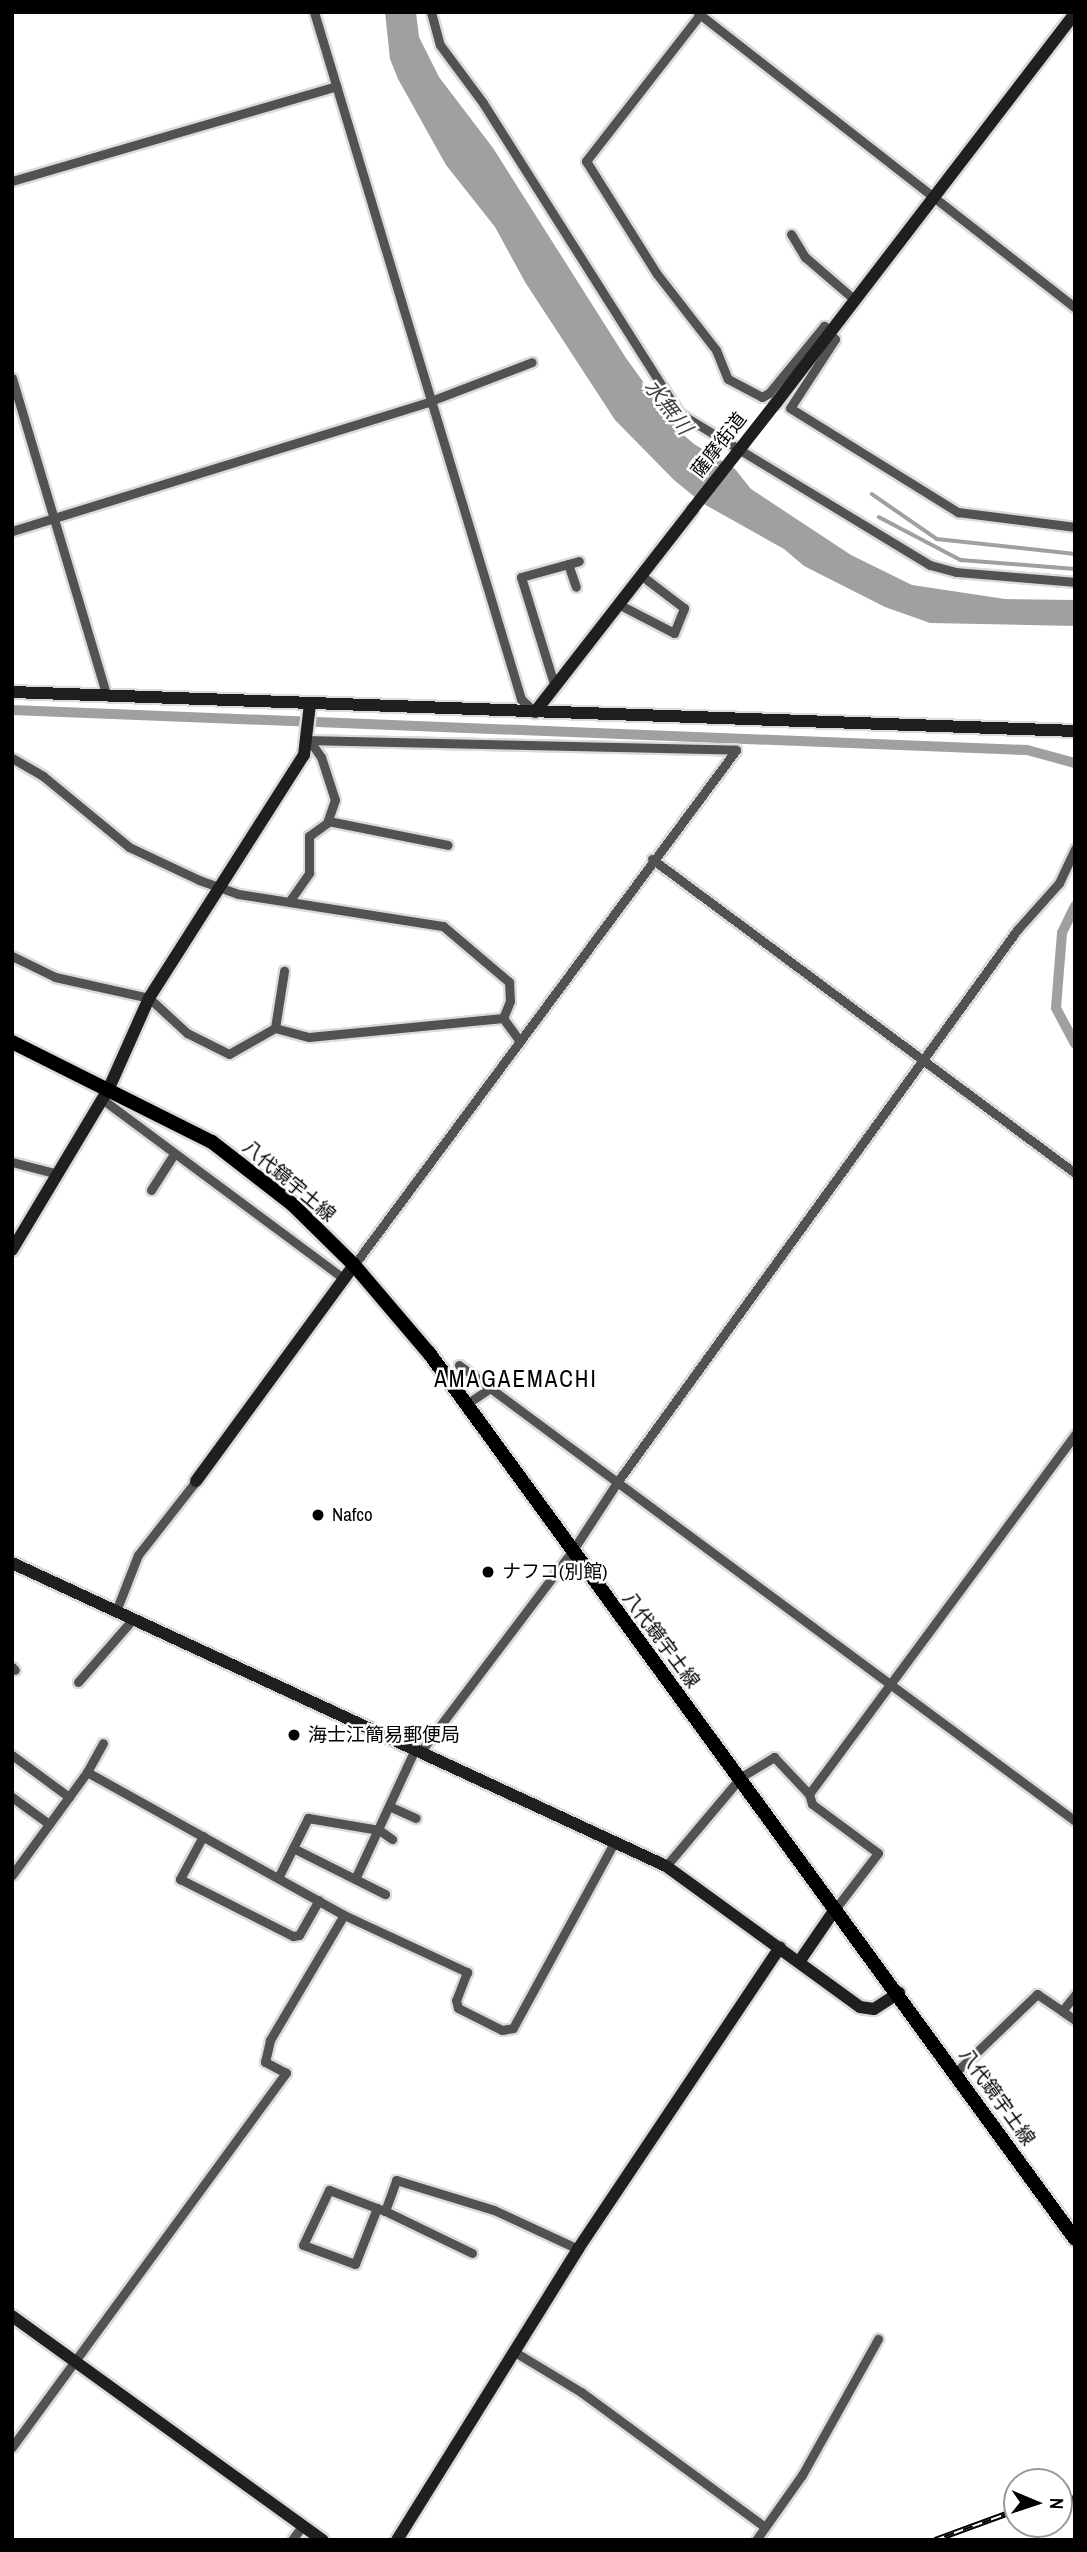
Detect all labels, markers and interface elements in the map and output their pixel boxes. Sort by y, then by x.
water label: 水無川 [639,374,697,440]
street label: 薩摩街道 [687,408,751,482]
street label: 八代鏡宇土線 [238,1136,340,1226]
district label: AMAGAEMACHI [436,1365,596,1393]
place label: Nafco [332,1504,373,1526]
marker: Nafco [310,1507,326,1523]
place label: ナフコ(別館) [502,1561,607,1583]
marker: ナフコ(別館) [480,1564,496,1580]
street label: 八代鏡宇土線 [618,1588,704,1692]
place label: 海士江簡易郵便局 [308,1724,460,1746]
marker: 海士江簡易郵便局 [286,1727,302,1743]
street label: 八代鏡宇土線 [954,2044,1040,2150]
north arrow [1003,2468,1073,2538]
text: N [1044,2498,1070,2510]

